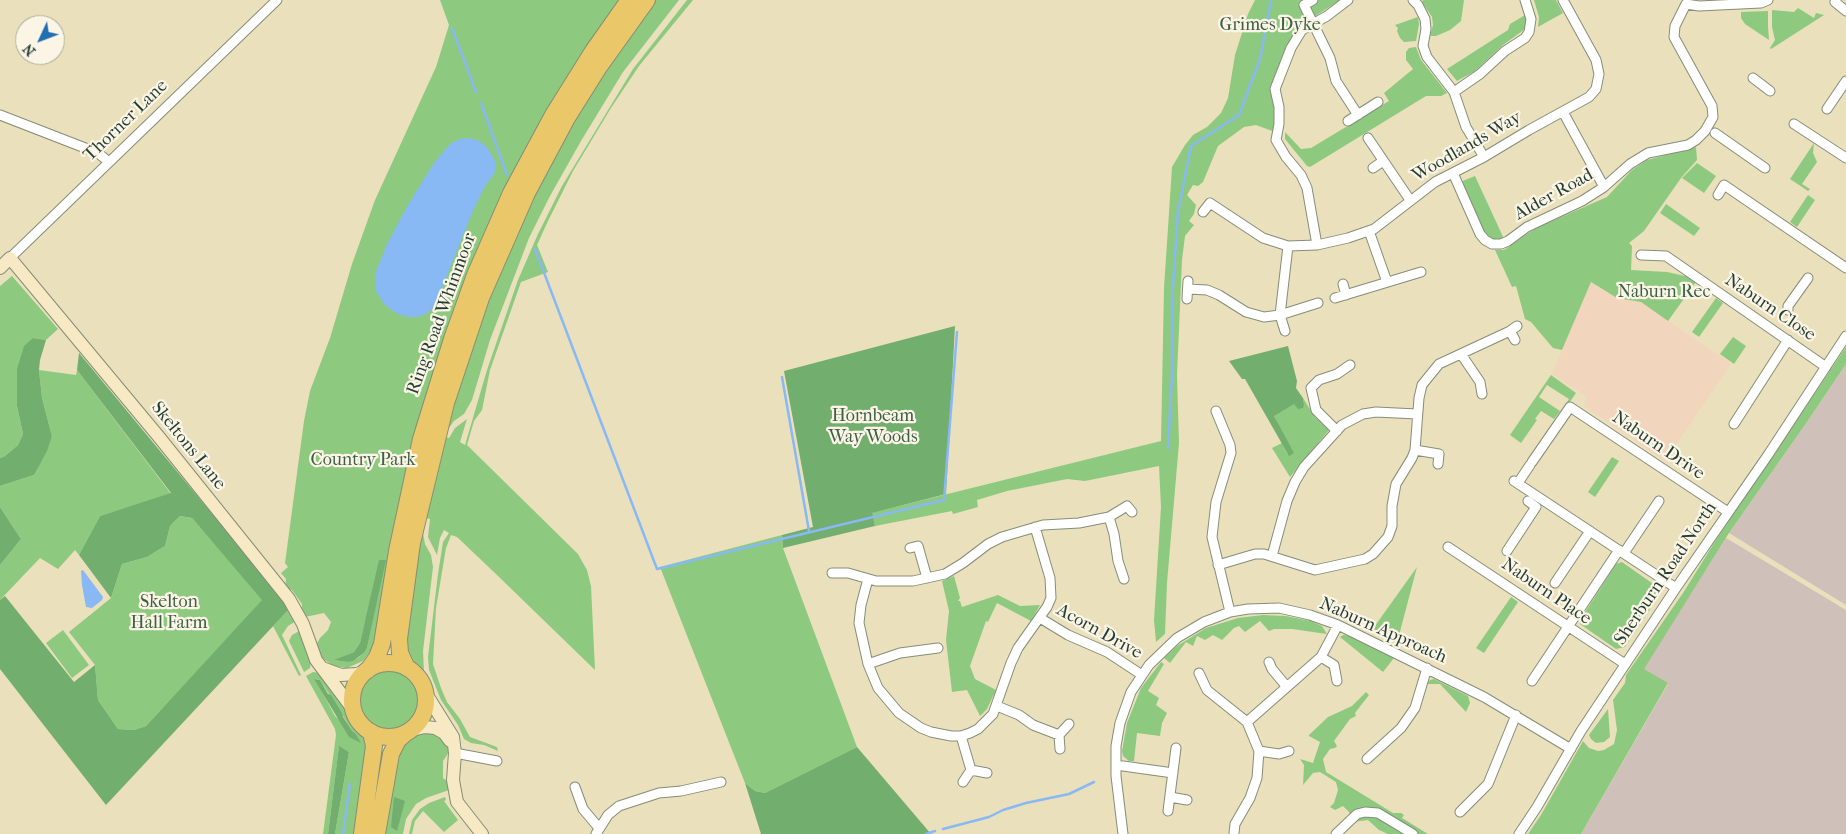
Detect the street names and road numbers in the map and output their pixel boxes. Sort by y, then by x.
street label: Thorner Lane [79,76,173,166]
street label: Woodlands Way [1409,107,1525,187]
street label: Alder Road [1511,165,1597,225]
street label: Ring Road Whinmoor [403,230,481,398]
street label: Naburn Close [1721,270,1819,346]
street label: Skeltons Lane [146,398,230,494]
street label: Naburn Drive [1608,407,1708,485]
street label: Sherburn Road North [1610,498,1722,650]
street label: Naburn Place [1497,554,1595,630]
street label: Naburn Approach [1316,593,1450,669]
street label: Acorn Drive [1052,600,1146,664]

